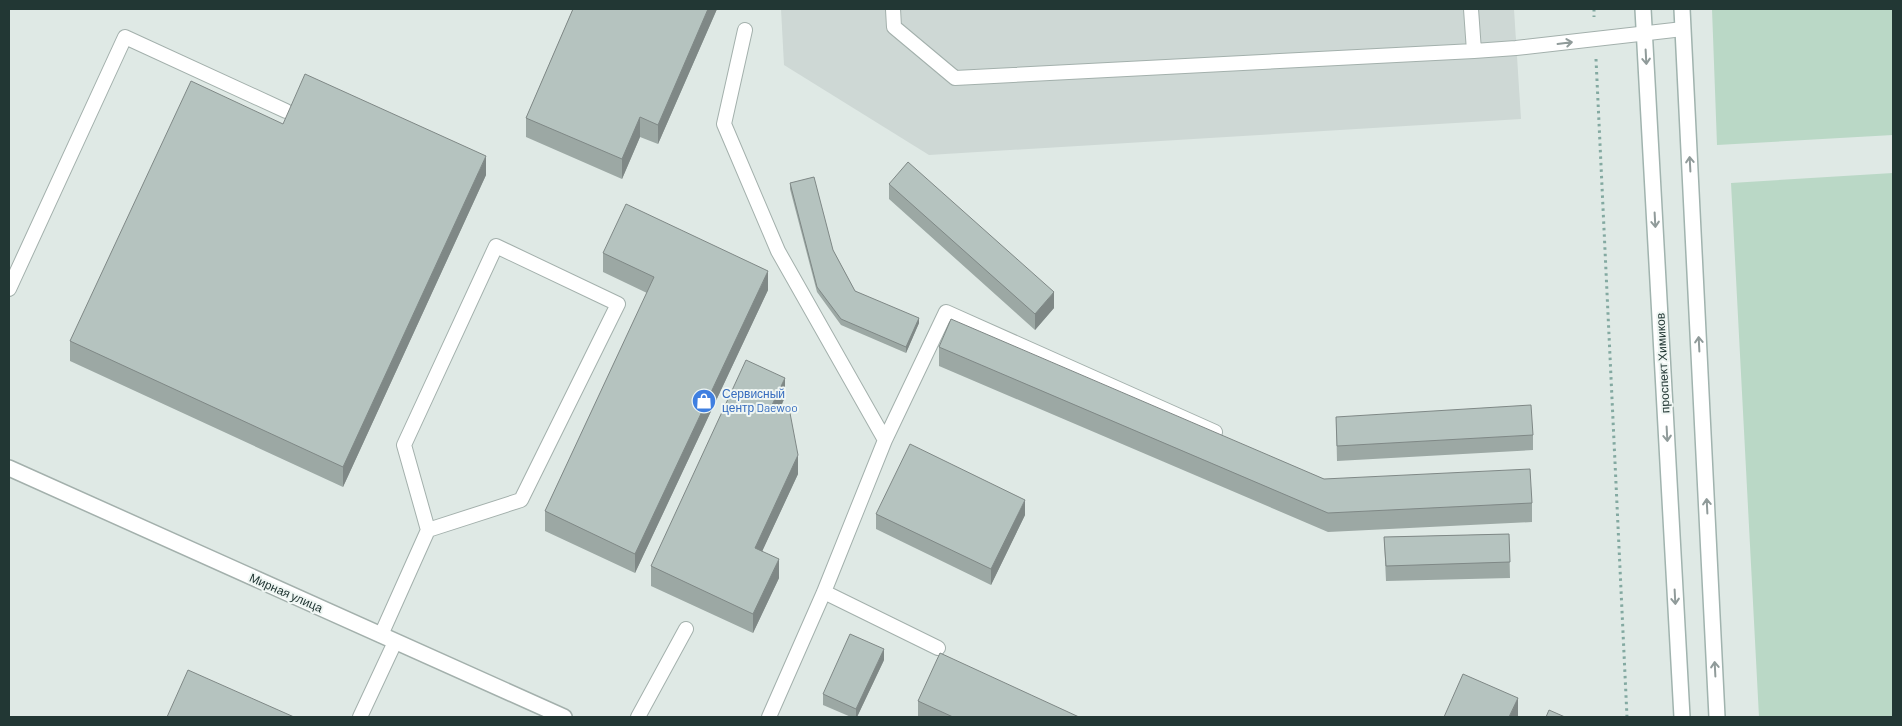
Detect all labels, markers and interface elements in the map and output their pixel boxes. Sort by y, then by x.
one-way arrow [1556,38,1572,48]
one-way arrow [1641,49,1650,65]
one-way arrow [1685,156,1695,172]
one-way arrow [1650,211,1659,227]
street label: проспект Химиков [1652,312,1673,414]
one-way arrow [1694,336,1704,352]
place label: Сервисный центр Daewoo [722,386,798,415]
shop icon: Сервисный центр Daewoo [691,388,717,414]
one-way arrow [1662,426,1671,442]
one-way arrow [1702,499,1712,515]
street label: Мирная улица [247,570,325,616]
one-way arrow [1671,588,1680,604]
one-way arrow [1711,661,1720,677]

